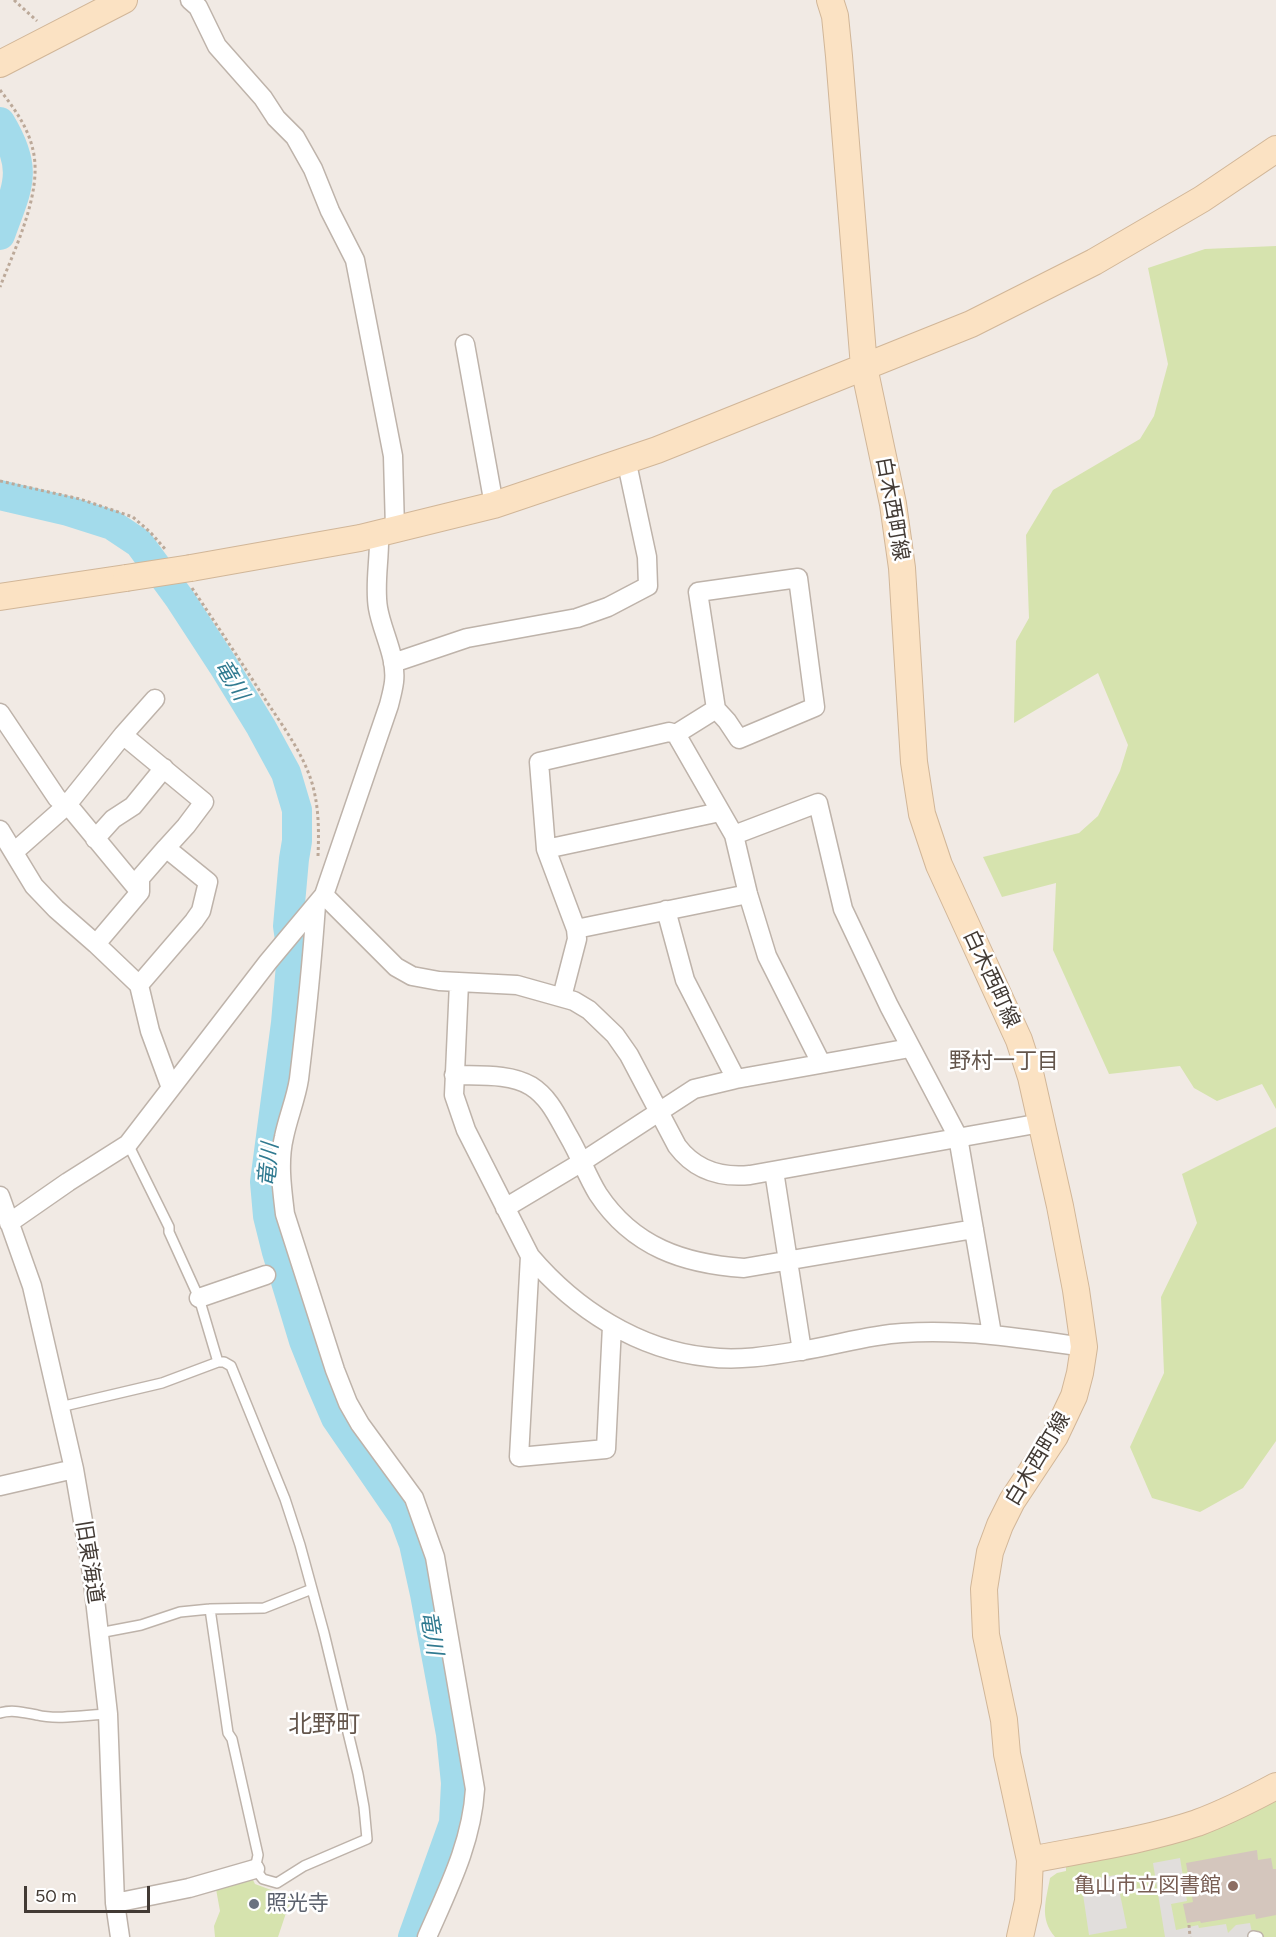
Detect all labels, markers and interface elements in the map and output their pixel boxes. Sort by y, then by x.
street label: 白木西町線 [870,455,914,563]
water label: 竜川 [208,654,254,706]
street label: 白木西町線 [957,926,1025,1032]
district label: 野村一丁目 [949,1049,1059,1075]
water label: 竜川 [254,1142,284,1188]
street label: 白木西町線 [1000,1408,1076,1510]
street label: 旧東海道 [70,1519,108,1605]
water label: 竜川 [415,1609,447,1657]
district label: 北野町 [288,1711,360,1739]
place label: 亀山市立図書館 [1074,1873,1221,1899]
scale bar [27,1874,153,1912]
marker: 亀山市立図書館 [1226,1879,1240,1893]
text: 50 m [35,1885,77,1907]
place label: 照光寺 [266,1891,329,1917]
marker: 照光寺 [247,1897,261,1911]

